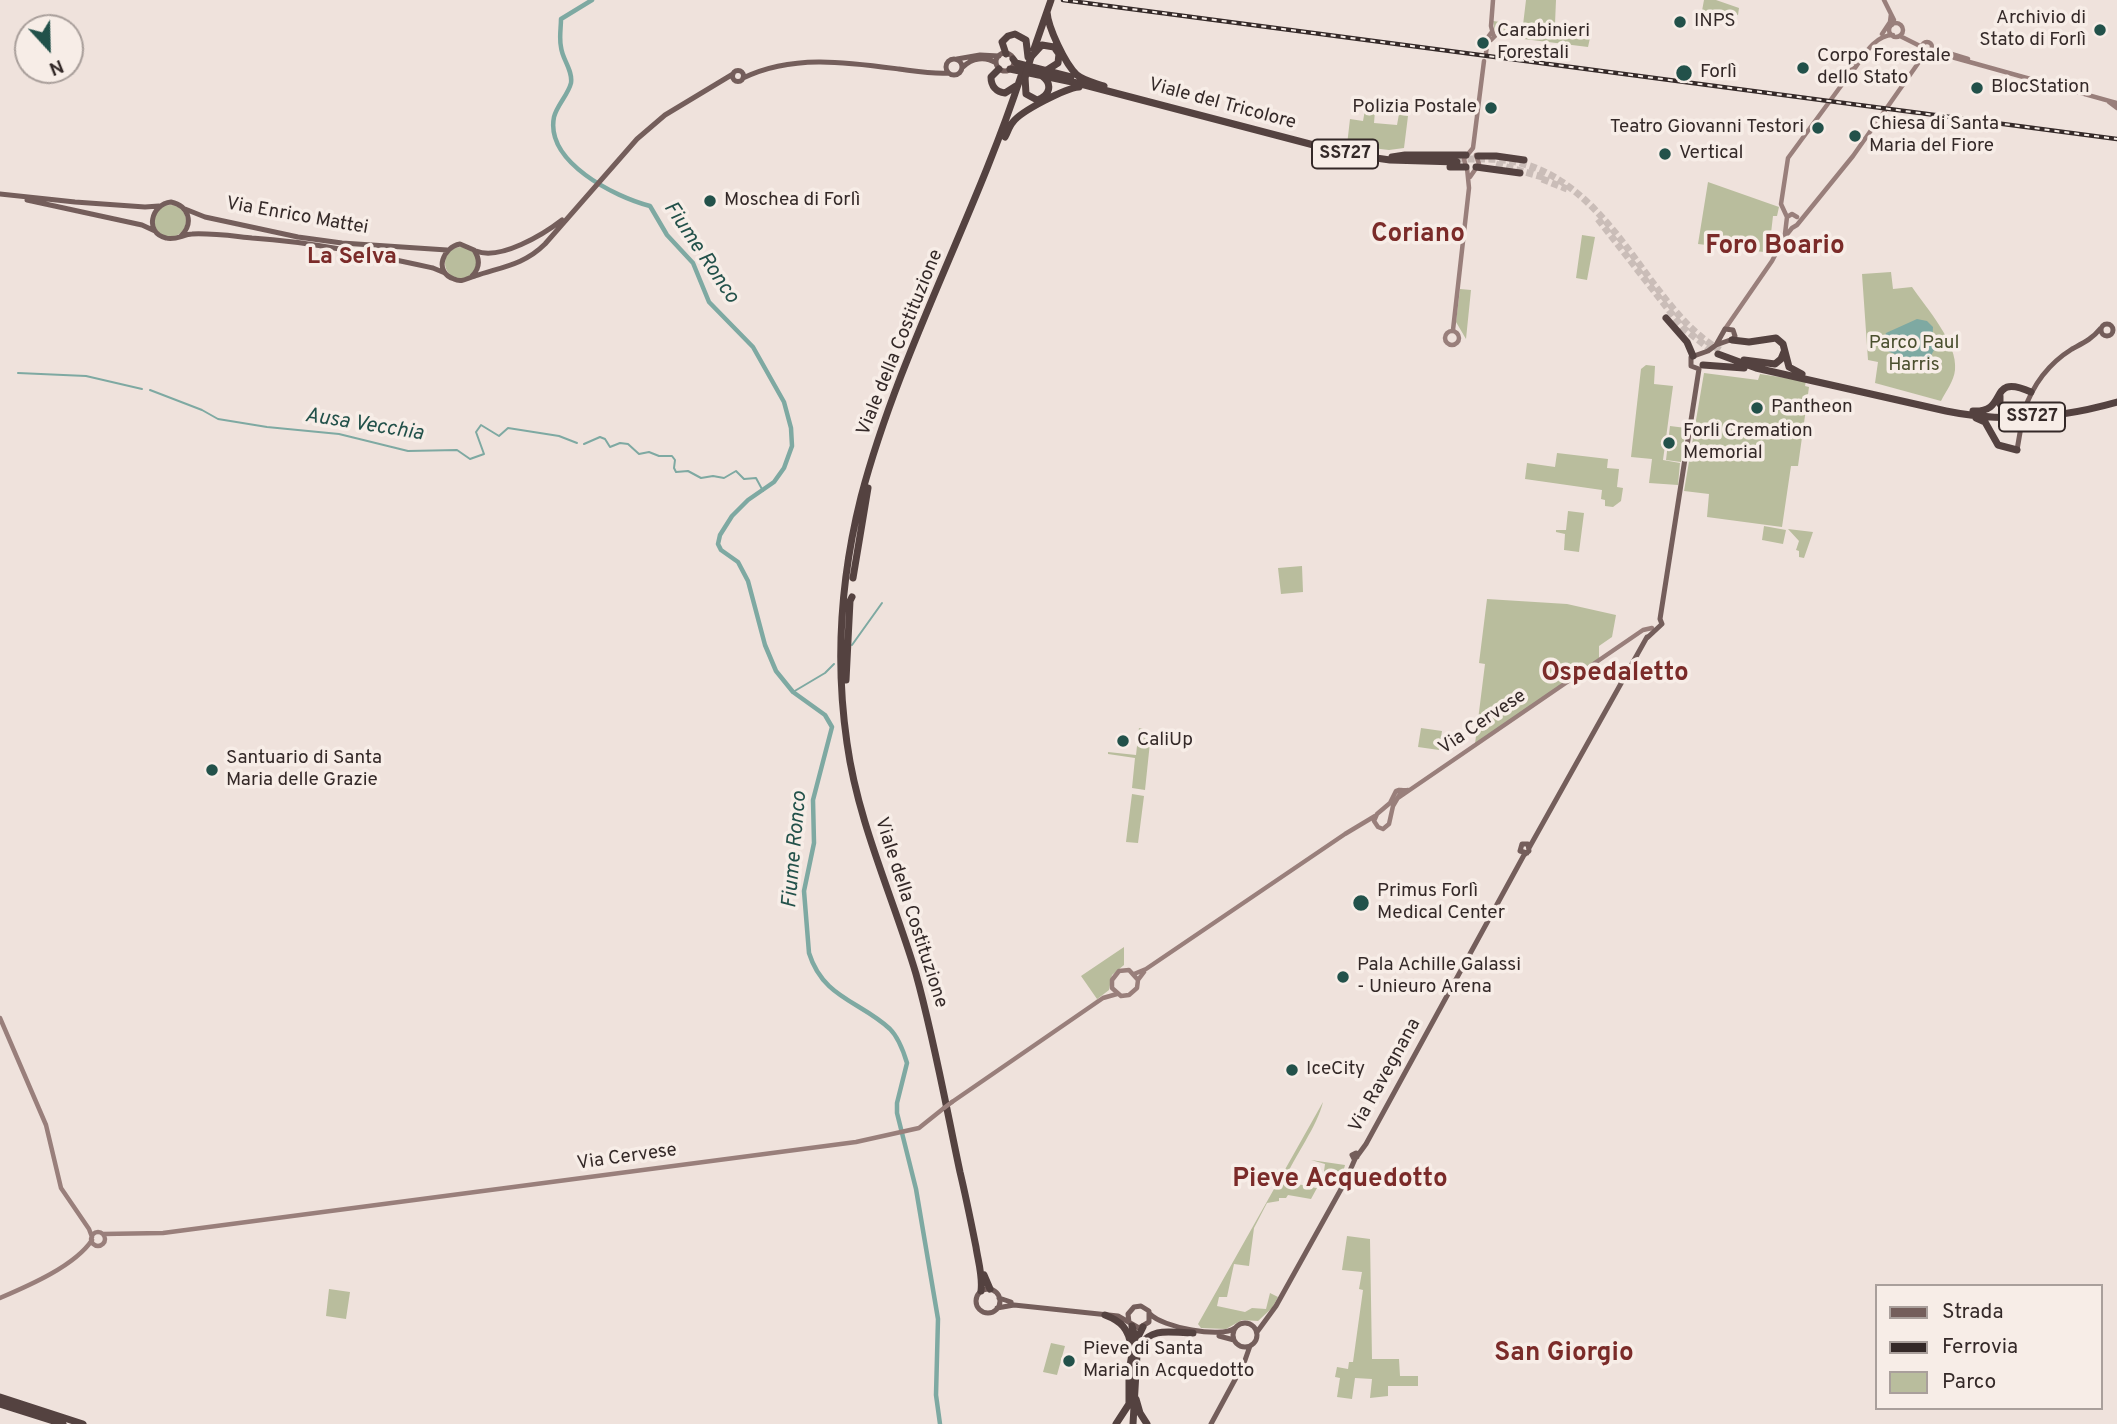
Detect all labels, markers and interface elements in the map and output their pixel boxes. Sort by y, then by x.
place label: Archivio di Stato di Forlì [1979,8,2086,52]
place label: INPS [1694,11,1736,33]
north arrow [14,14,84,84]
marker: INPS [1672,14,1688,30]
place label: Carabinieri Forestali [1497,21,1590,65]
marker: Archivio di Stato di Forlì [2092,22,2108,38]
marker: Carabinieri Forestali [1475,35,1491,51]
place label: Corpo Forestale dello Stato [1817,46,1951,90]
text: N [45,53,67,80]
marker: Corpo Forestale dello Stato [1795,60,1811,76]
place label: Forlì [1700,62,1737,84]
marker: Forlì [1674,63,1694,83]
street label: Viale del Tricolore [1146,74,1298,136]
place label: BlocStation [1991,77,2090,99]
marker: BlocStation [1969,80,1985,96]
place label: Polizia Postale [1352,97,1477,119]
marker: Polizia Postale [1483,100,1499,116]
place label: Chiesa di Santa Maria del Fiore [1869,114,1999,158]
place label: Teatro Giovanni Testori [1610,117,1804,139]
marker: Teatro Giovanni Testori [1810,120,1826,136]
marker: Chiesa di Santa Maria del Fiore [1847,128,1863,144]
road number: SS727 [1312,140,1378,168]
place label: Vertical [1679,143,1744,165]
marker: Vertical [1657,146,1673,162]
place label: Moschea di Forlì [724,190,860,212]
street label: Via Enrico Mattei [224,193,370,241]
marker: Moschea di Forlì [702,193,718,209]
water label: Fiume Ronco [657,197,743,309]
district label: Coriano [1371,220,1465,252]
district label: Foro Boario [1705,232,1845,264]
district label: La Selva [307,244,397,272]
street label: Viale della Costituzione [853,247,949,439]
park label: Parco Paul Harris [1869,333,1959,377]
place label: Pantheon [1771,397,1853,419]
marker: Pantheon [1749,400,1765,416]
road number: SS727 [1999,402,2065,432]
water label: Ausa Vecchia [303,404,425,448]
place label: Forli Cremation Memorial [1683,421,1813,465]
marker: Forli Cremation Memorial [1661,435,1677,451]
district label: Ospedaletto [1541,659,1689,691]
street label: Via Cervese [1435,685,1531,761]
place label: CaliUp [1137,730,1193,752]
marker: CaliUp [1115,733,1131,749]
place label: Santuario di Santa Maria delle Grazie [226,748,382,792]
marker: Santuario di Santa Maria delle Grazie [204,762,220,778]
water label: Fiume Ronco [778,790,814,910]
street label: Viale della Costituzione [868,815,952,1011]
place label: Primus Forlì Medical Center [1377,881,1505,925]
marker: Primus Forlì Medical Center [1351,893,1371,913]
place label: Pala Achille Galassi - Unieuro Arena [1357,955,1521,999]
marker: Pala Achille Galassi - Unieuro Arena [1335,969,1351,985]
street label: Via Ravegnana [1345,1015,1427,1137]
place label: IceCity [1306,1059,1365,1081]
marker: IceCity [1284,1062,1300,1078]
street label: Via Cervese [576,1140,678,1176]
district label: Pieve Acquedotto [1232,1165,1448,1197]
legend [1876,1284,2103,1410]
text: Strada [1942,1299,2003,1326]
text: Ferrovia [1942,1334,2018,1361]
place label: Pieve di Santa Maria in Acquedotto [1083,1339,1254,1383]
district label: San Giorgio [1494,1339,1634,1371]
marker: Pieve di Santa Maria in Acquedotto [1061,1353,1077,1369]
text: Parco [1942,1369,1996,1396]

